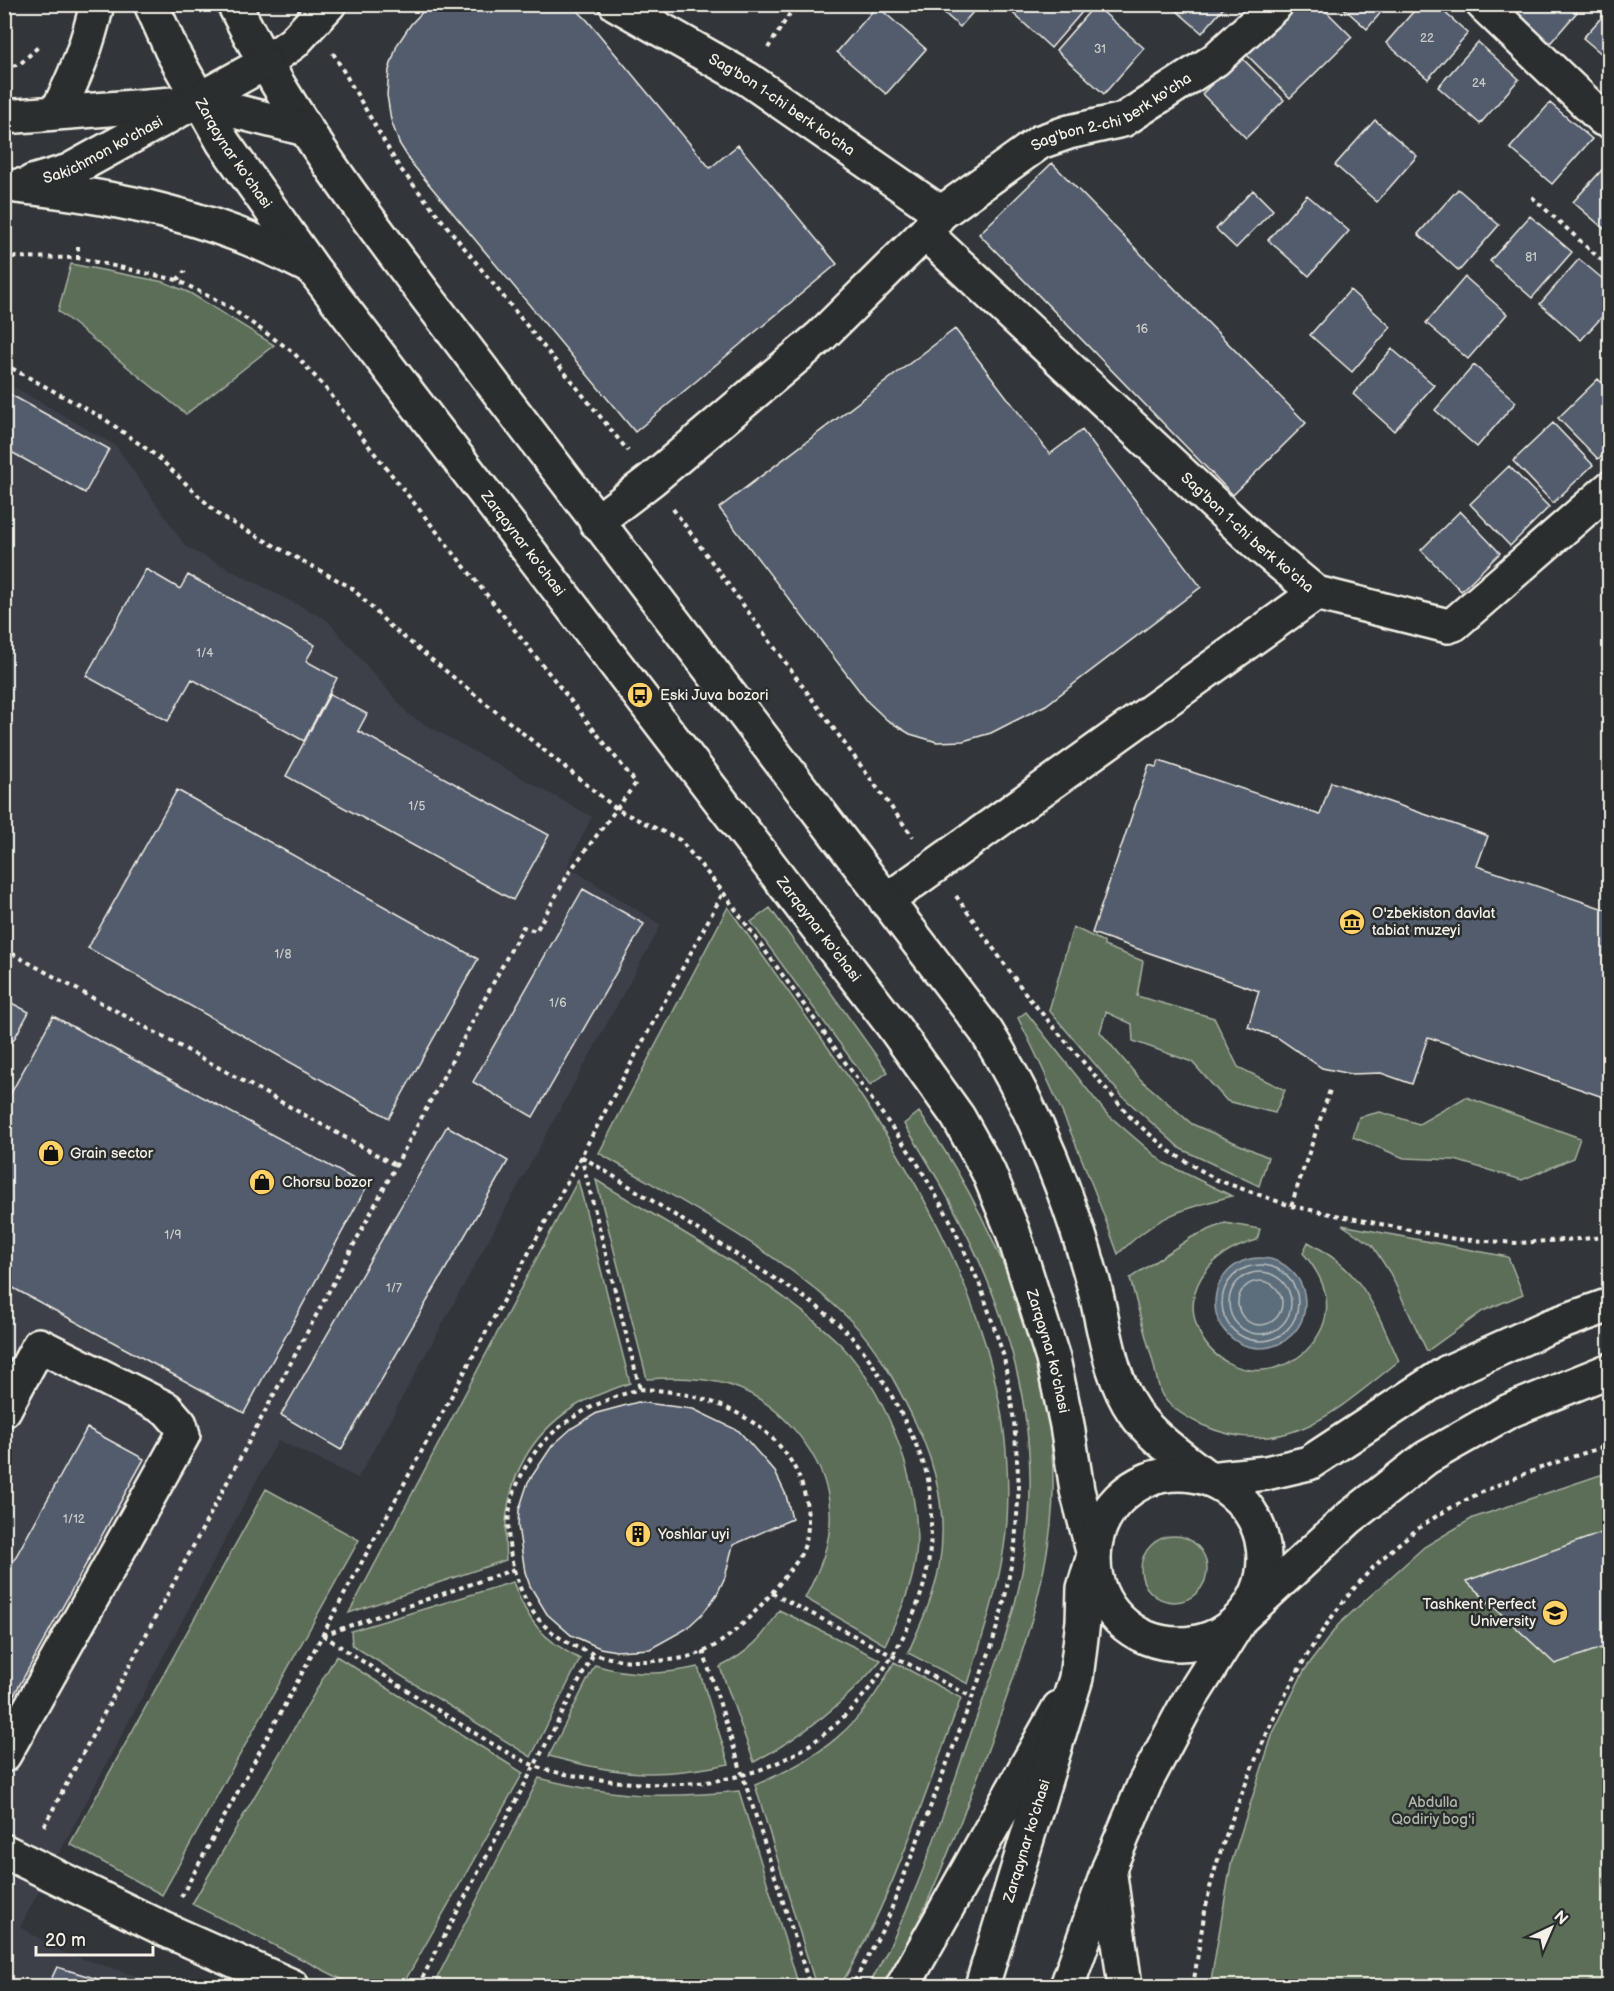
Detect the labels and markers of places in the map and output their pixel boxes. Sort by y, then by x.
bus stop icon: Eski Juva bozori [625,680,655,710]
place label: Eski Juva bozori [660,686,768,705]
place label: O'zbekiston davlat tabiat muzeyi [1372,904,1496,940]
museum icon: O'zbekiston davlat tabiat muzeyi [1337,907,1367,937]
shop icon: Grain sector [36,1138,66,1168]
place label: Grain sector [70,1144,154,1163]
shop icon: Chorsu bozor [247,1167,277,1197]
place label: Chorsu bozor [282,1173,373,1192]
building icon: Yoshlar uyi [623,1519,653,1549]
place label: Yoshlar uyi [657,1525,730,1544]
place label: Tashkent Perfect University [1423,1595,1536,1631]
school or university icon: Tashkent Perfect University [1540,1598,1570,1628]

